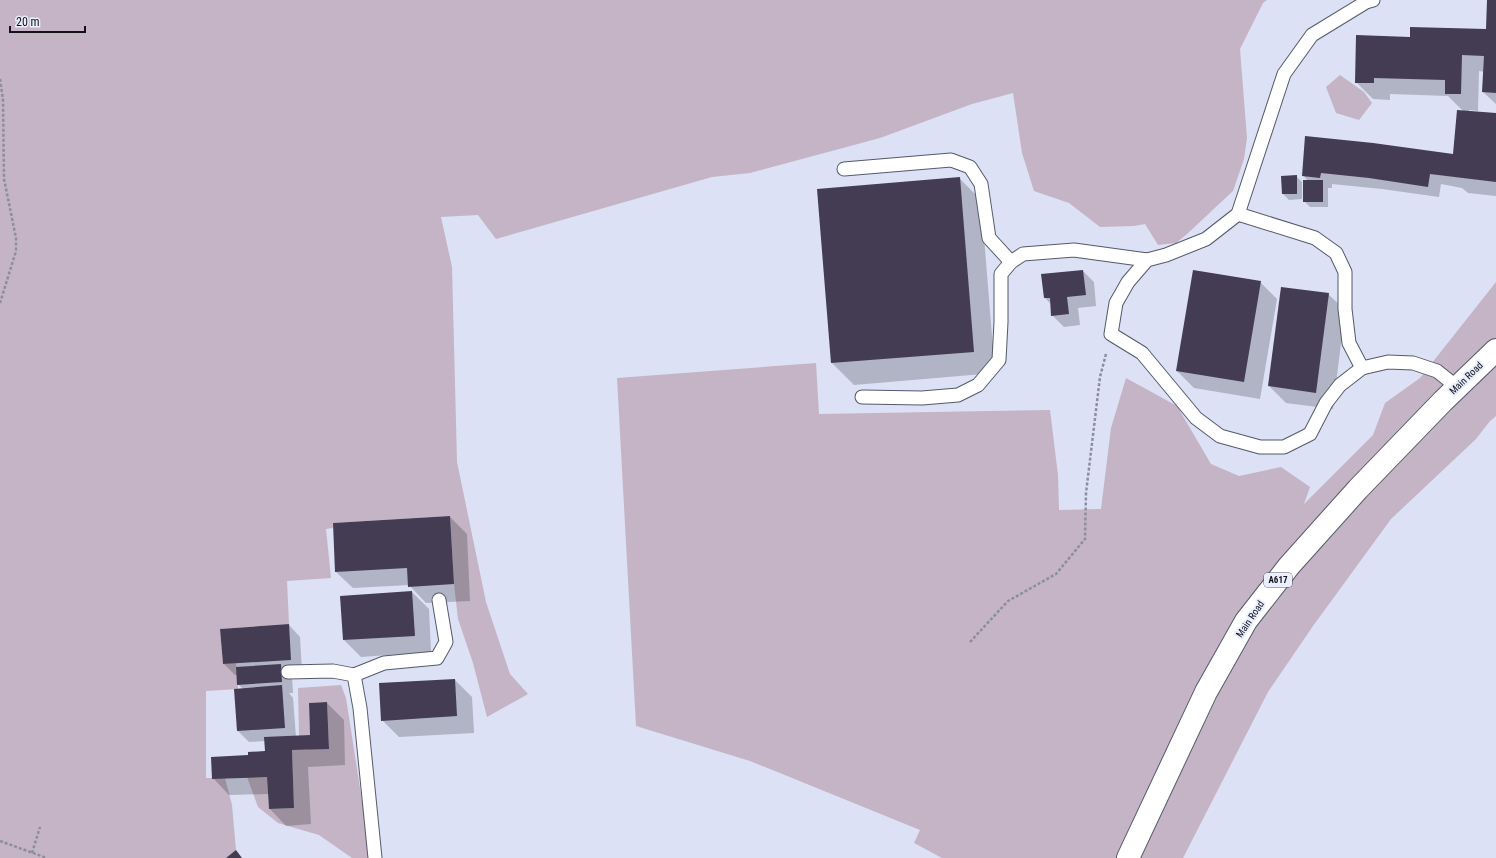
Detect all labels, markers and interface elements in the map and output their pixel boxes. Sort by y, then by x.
scale bar [10,8,85,34]
text: 20 m [16,15,40,29]
street label: Main Road [1447,359,1485,396]
road number: A617 [1264,573,1292,587]
street label: Main Road [1234,599,1266,639]

